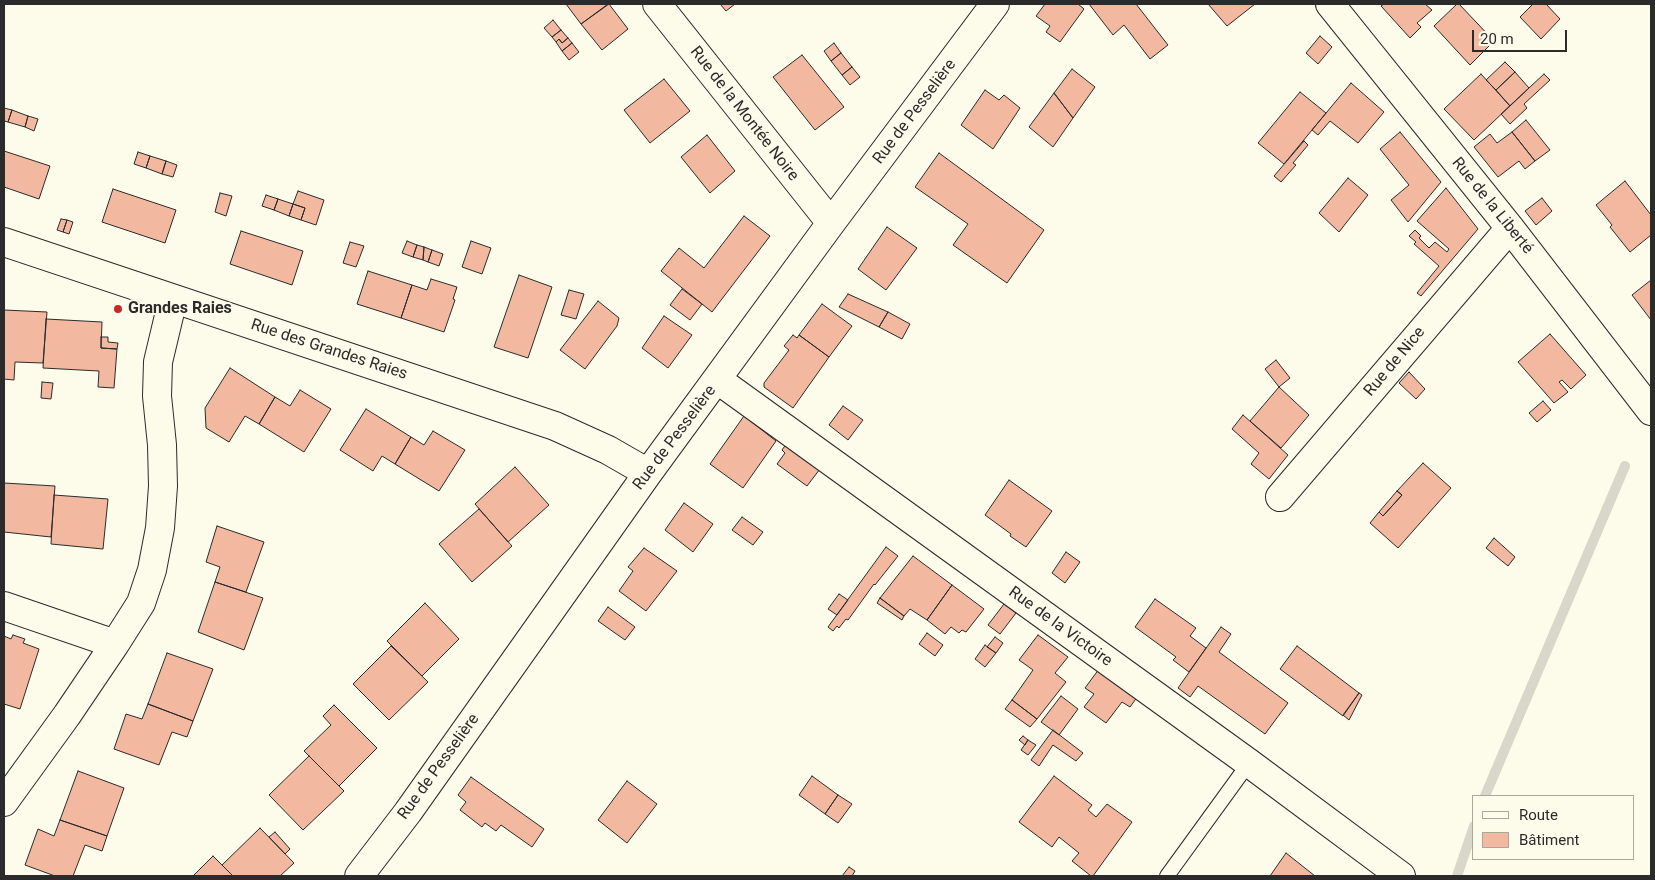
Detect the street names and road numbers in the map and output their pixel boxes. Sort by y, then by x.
street label: Rue de la Montée Noire [686,43,802,185]
street label: Rue de Pesselière [869,56,961,168]
street label: Rue de la Liberté [1447,154,1537,258]
street label: Rue des Grandes Raies [248,316,410,384]
street label: Rue de Nice [1360,323,1430,401]
street label: Rue de Pesselière [629,382,721,494]
street label: Rue de la Victoire [1004,583,1116,671]
street label: Rue de Pesselière [394,710,484,824]

